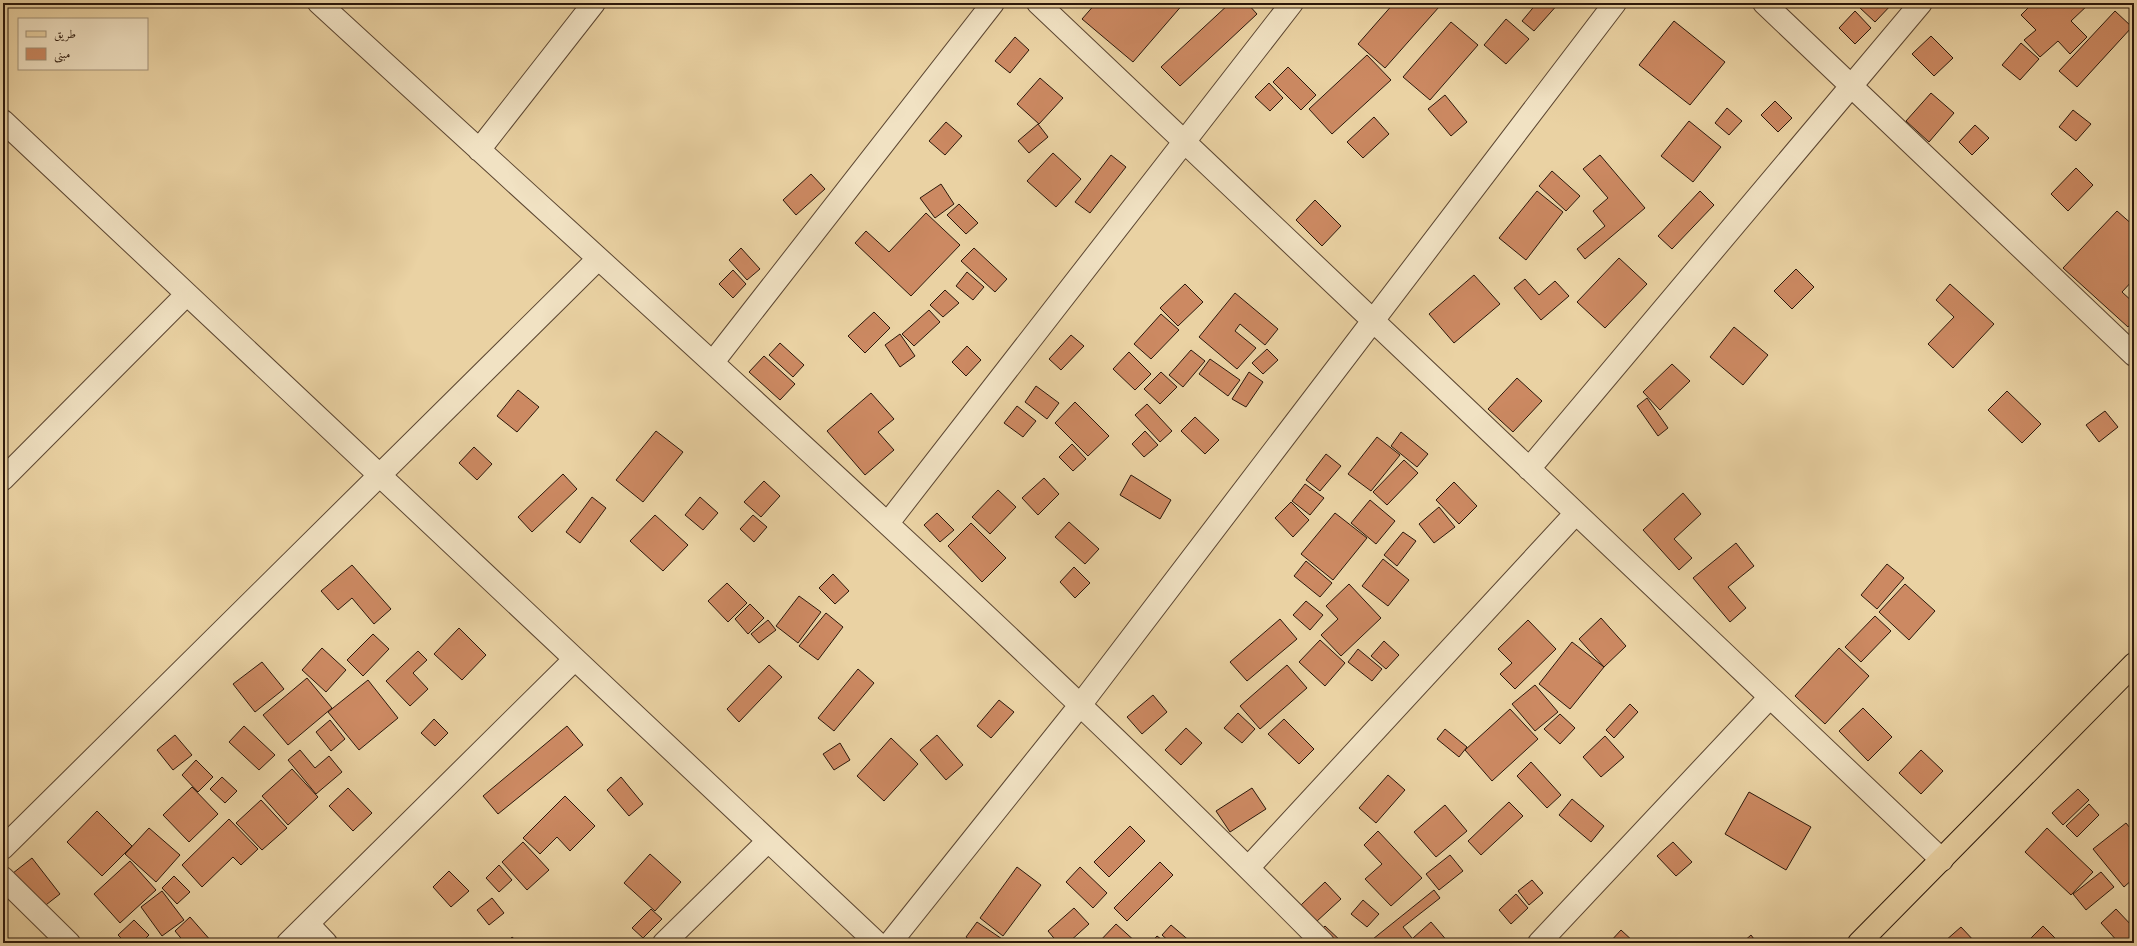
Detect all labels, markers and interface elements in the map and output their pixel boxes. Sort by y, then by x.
legend [18,18,148,70]
text: طريق [54,26,76,42]
text: مبنى [54,46,70,63]

